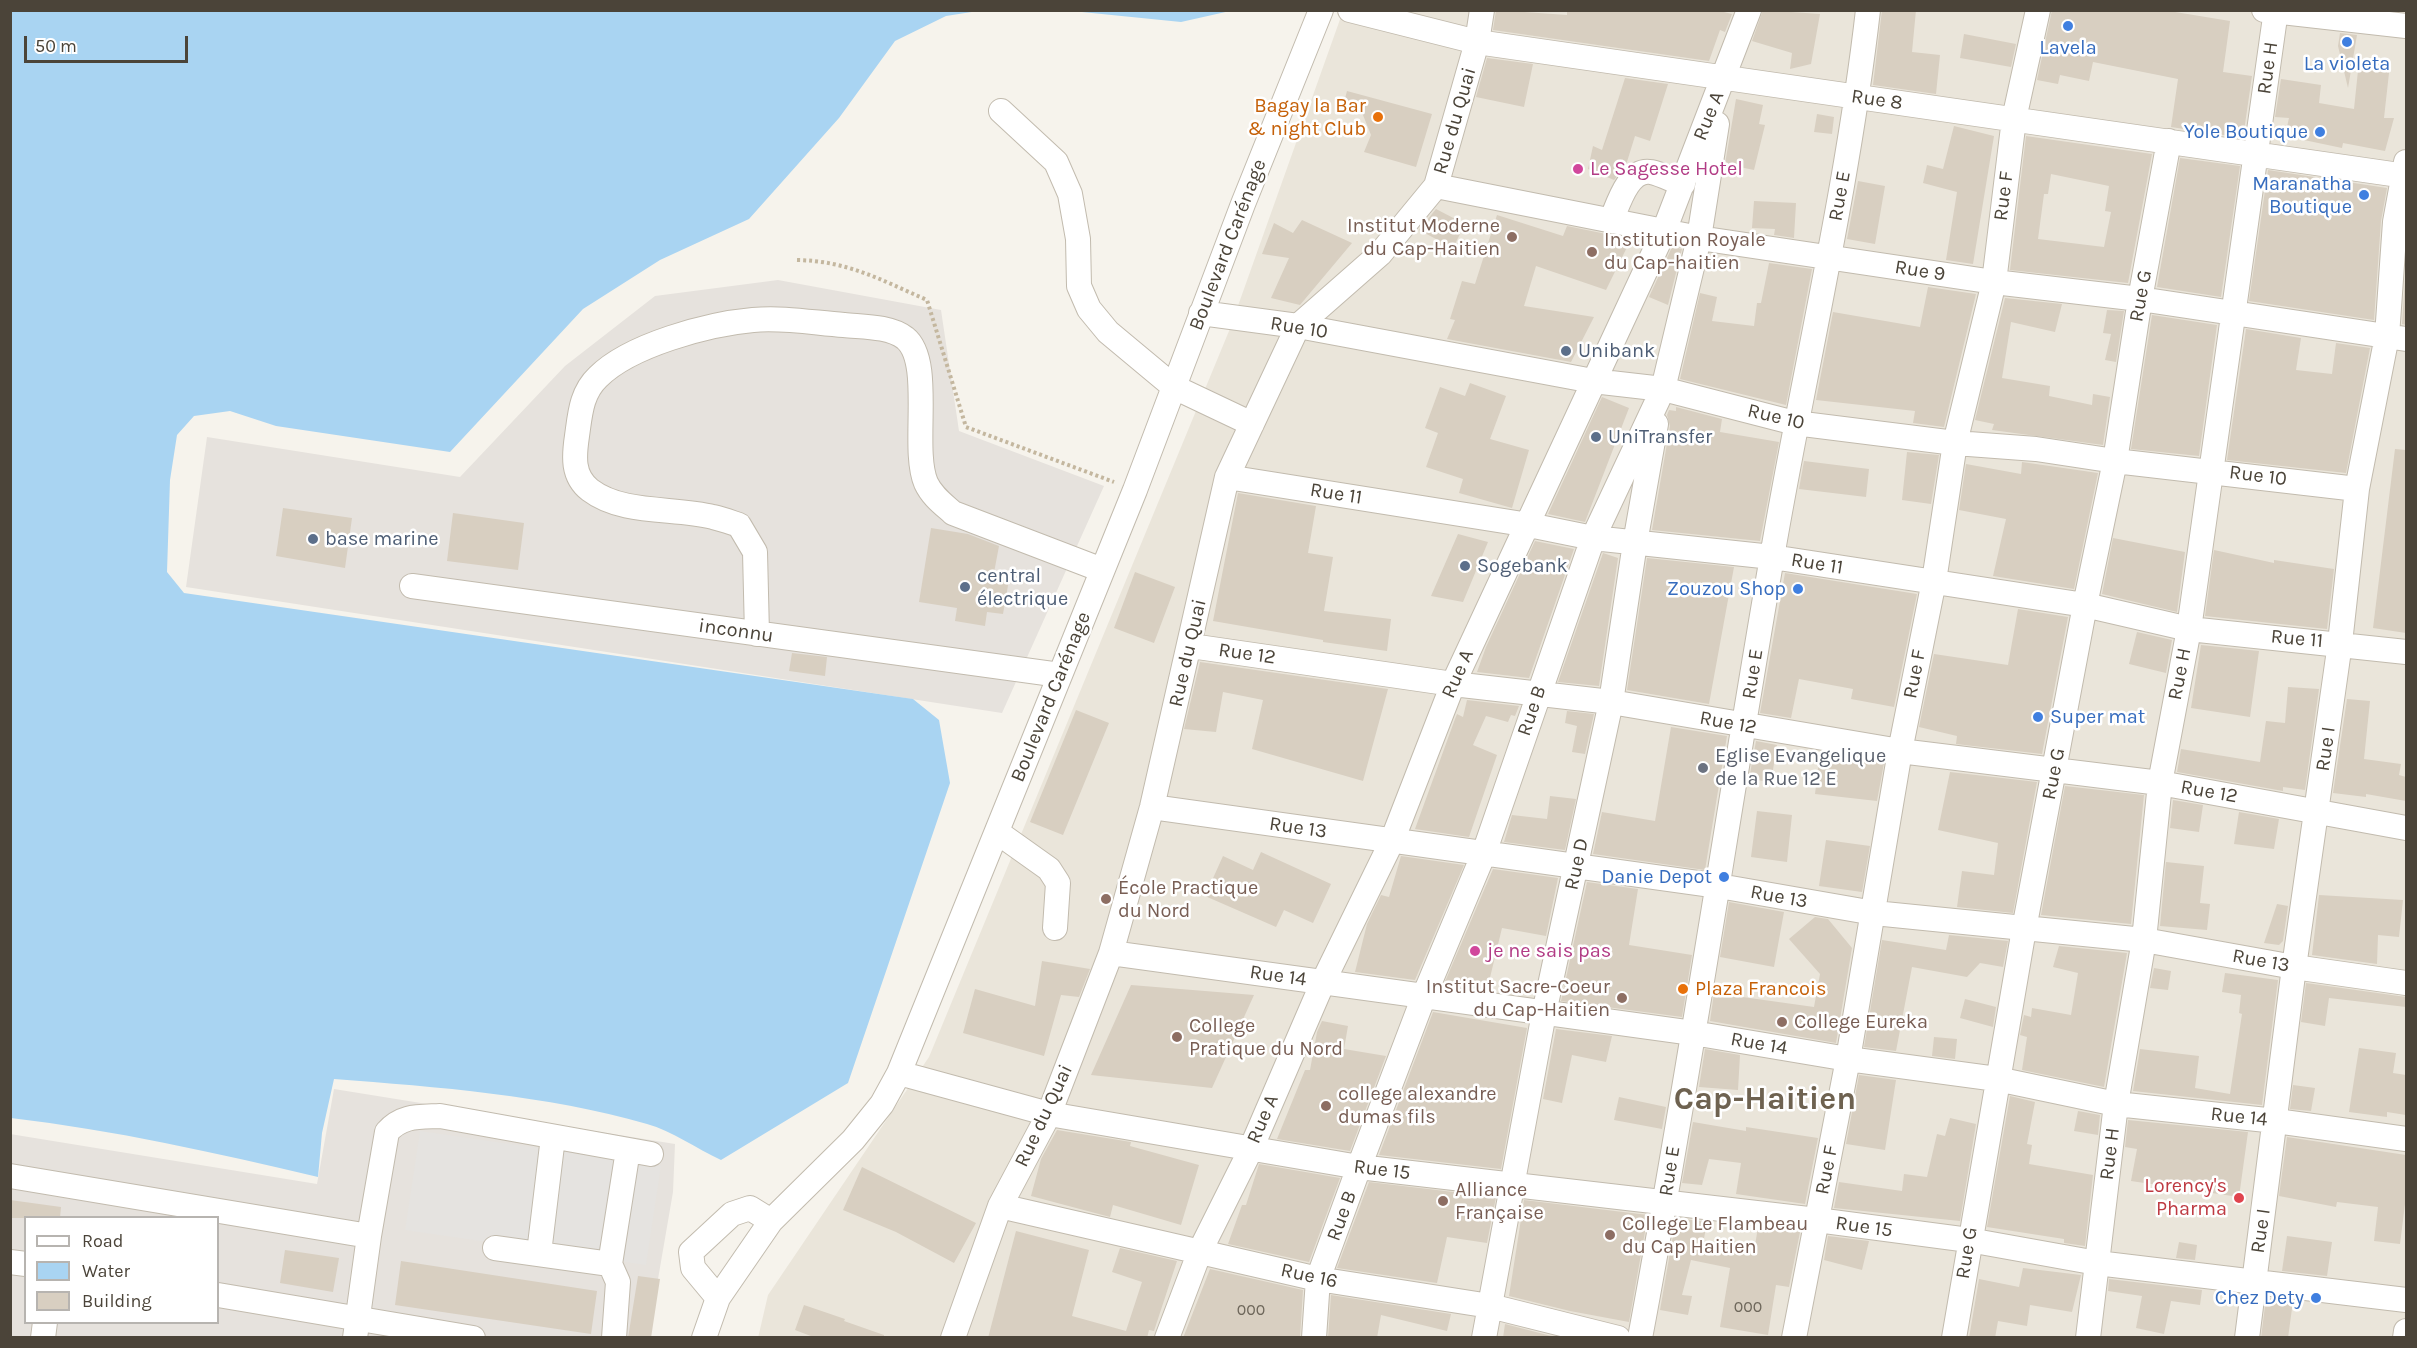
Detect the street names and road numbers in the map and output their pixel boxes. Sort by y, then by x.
street label: Rue H [2252,40,2284,96]
street label: Rue du Quai [1428,65,1482,177]
street label: Rue 8 [1850,85,1904,115]
street label: Rue A [1688,88,1730,144]
street label: Boulevard Carénage [1184,156,1272,334]
street label: Rue E [1824,169,1856,223]
street label: Rue F [1989,170,2019,222]
street label: Rue 9 [1893,255,1947,287]
street label: Rue G [2125,268,2157,324]
street label: Rue 10 [1269,312,1329,344]
street label: Rue 10 [1745,399,1807,435]
street label: Rue 10 [2228,461,2288,491]
street label: Rue 11 [1308,478,1364,510]
street label: Rue 11 [1789,548,1845,580]
street label: Rue du Quai [1164,597,1212,709]
street label: Boulevard Carénage [1006,608,1096,786]
street label: inconnu [697,614,775,648]
street label: Rue 11 [2270,625,2324,653]
street label: Rue 12 [1217,638,1277,670]
street label: Rue A [1437,646,1479,702]
street label: Rue H [2163,646,2197,702]
street label: Rue E [1737,647,1769,701]
street label: Rue F [1898,647,1932,701]
street label: Rue B [1512,683,1552,739]
street label: Rue 12 [1698,706,1758,740]
street label: Rue I [2311,725,2341,773]
street label: Rue G [2037,746,2071,802]
street label: Rue 12 [2179,775,2239,809]
street label: Rue 13 [1268,812,1328,844]
street label: Rue D [1560,836,1594,892]
street label: Rue 13 [1748,880,1810,914]
street label: Rue 13 [2230,944,2292,978]
street label: Rue 14 [1248,960,1308,992]
street label: Rue 14 [1729,1027,1789,1061]
street label: Rue du Quai [1010,1061,1078,1171]
street label: Rue A [1242,1091,1284,1147]
street label: Rue 14 [2209,1102,2269,1132]
street label: Rue H [2095,1126,2125,1182]
street label: Rue F [1810,1143,1844,1197]
street label: Rue E [1654,1144,1686,1198]
street label: Rue 15 [1352,1155,1412,1185]
street label: Rue B [1322,1188,1362,1244]
street label: Rue I [2246,1207,2276,1255]
street label: Rue 15 [1834,1211,1894,1243]
street label: Rue G [1951,1225,1983,1281]
street label: Rue 16 [1278,1258,1340,1294]

